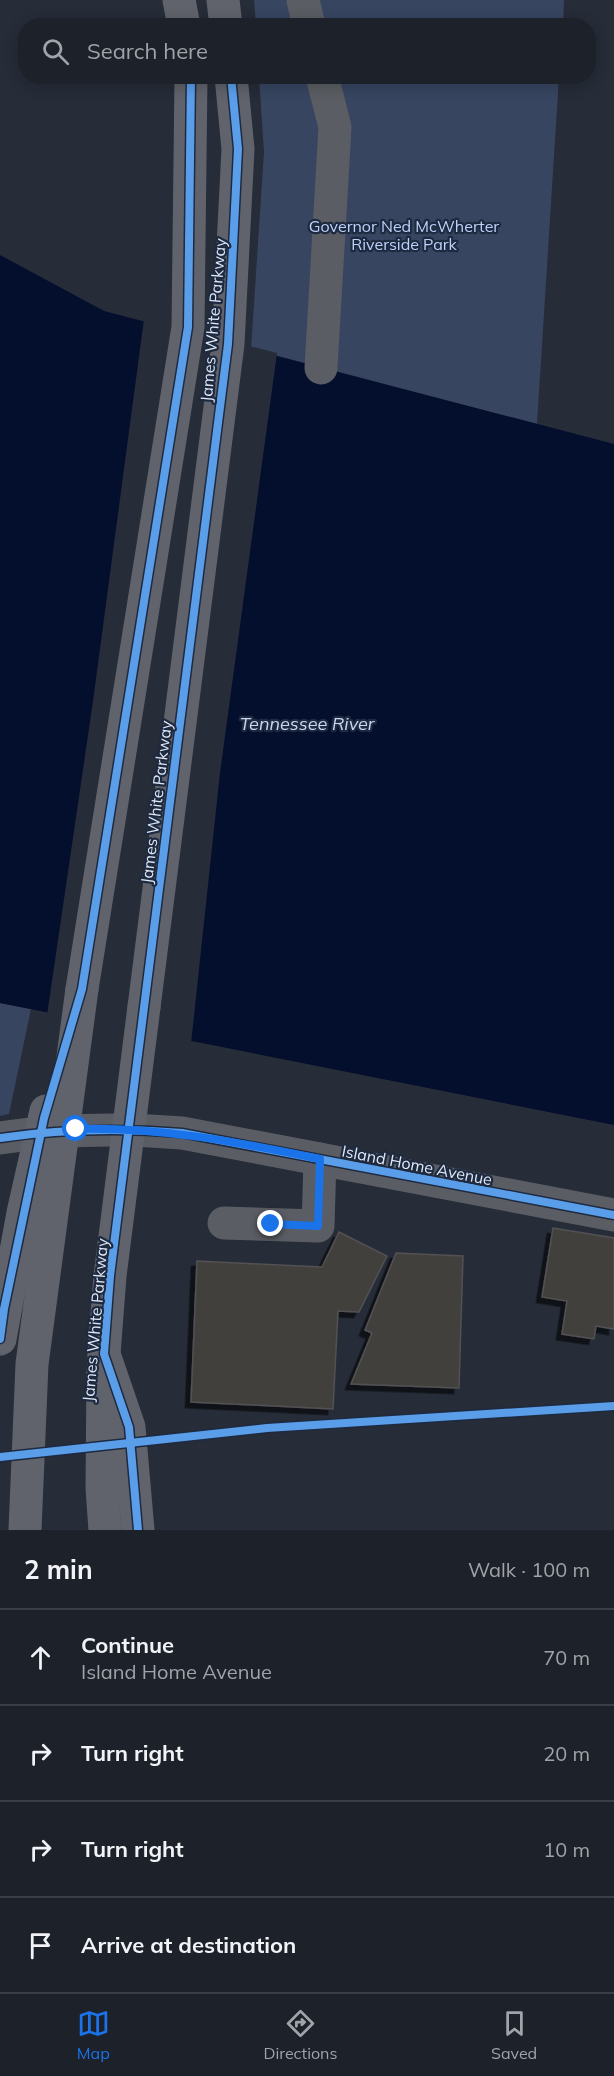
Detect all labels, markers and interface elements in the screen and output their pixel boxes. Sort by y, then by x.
search box [18,18,596,84]
icon: search [39,35,72,68]
text: Search here [87,37,208,65]
park label: Governor Ned McWherter Riverside Park [309,216,499,254]
street label: James White Parkway [196,237,230,403]
water label: Tennessee River [240,712,376,735]
street label: James White Parkway [136,719,176,885]
route start [62,1115,88,1141]
street label: Island Home Avenue [340,1141,494,1189]
route end [257,1210,283,1236]
street label: James White Parkway [78,1237,112,1403]
text: 2 min [24,1553,93,1586]
text: Walk · 100 m [468,1557,590,1582]
text: Continue [81,1631,174,1659]
icon: ahead [24,1641,57,1674]
text: 70 m [543,1645,590,1670]
text: Island Home Avenue [81,1659,272,1684]
icon: right [24,1737,57,1770]
text: Turn right [81,1739,184,1767]
text: 20 m [543,1741,590,1766]
icon: right [24,1833,57,1866]
text: Turn right [81,1835,184,1863]
text: 10 m [543,1837,590,1862]
icon: arrive [24,1929,57,1962]
text: Arrive at destination [81,1931,296,1959]
tab: Map [77,2007,110,2063]
tab: Directions [263,2007,337,2063]
tab: Saved [491,2007,537,2063]

